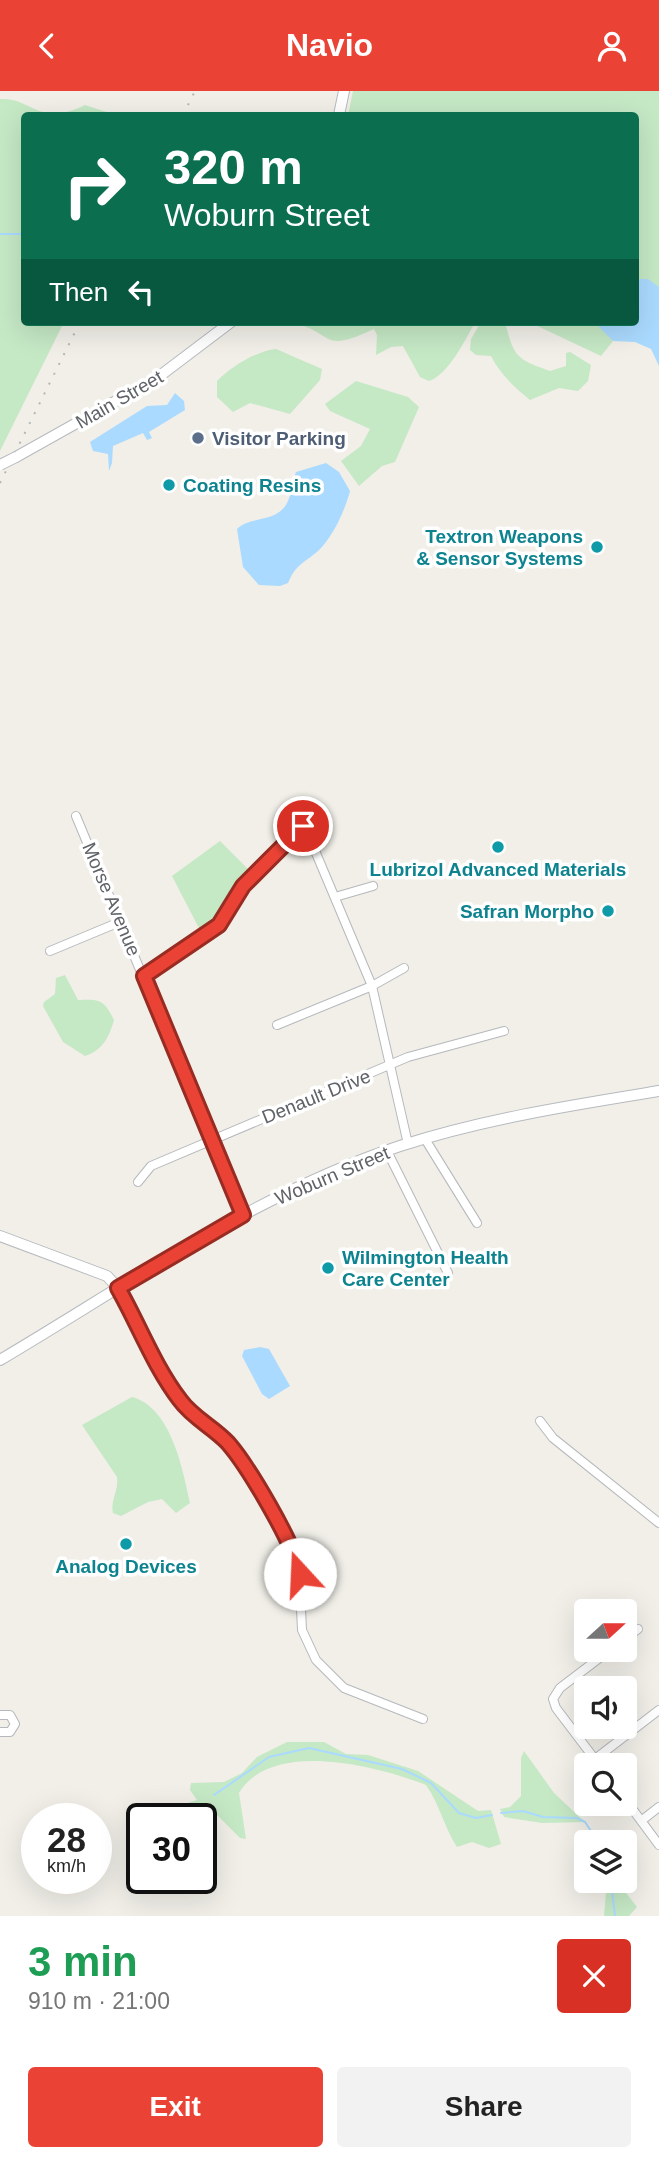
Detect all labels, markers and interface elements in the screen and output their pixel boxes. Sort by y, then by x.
icon: back [28,27,66,65]
text: Navio [286,27,373,63]
icon: person [593,27,631,65]
icon: right [49,140,140,231]
text: 320 m [164,140,303,194]
text: Woburn Street [164,197,370,233]
icon: left [122,273,160,311]
text: Then [49,277,108,307]
street label: Main Street [72,366,167,433]
place label: Visitor Parking [212,428,346,449]
marker: Visitor Parking [190,430,206,446]
place label: Coating Resins [183,475,321,496]
marker: Coating Resins [161,477,177,493]
place label: Textron Weapons & Sensor Systems [416,526,583,569]
marker: Textron Weapons & Sensor Systems [589,539,605,555]
pin [273,796,333,856]
icon: arrive [284,807,322,845]
street label: Morse Avenue [78,839,145,959]
marker: Lubrizol Advanced Materials [490,839,506,855]
place label: Lubrizol Advanced Materials [370,859,626,880]
place label: Safran Morpho [460,901,594,922]
marker: Safran Morpho [600,903,616,919]
street label: Denault Drive [259,1065,373,1128]
street label: Woburn Street [272,1142,393,1209]
place label: Wilmington Health Care Center [342,1247,509,1290]
marker: Wilmington Health Care Center [320,1260,336,1276]
marker: Analog Devices [118,1536,134,1552]
position arrow [263,1537,337,1611]
place label: Analog Devices [55,1556,197,1577]
north arrow [574,1599,637,1663]
map controls [574,1599,637,1893]
button: sound [574,1676,637,1739]
button: search [574,1753,637,1816]
speed limit sign: 30 [126,1803,217,1894]
text: 28 [47,1820,86,1859]
button: layers [574,1830,637,1893]
text: km/h [47,1856,86,1876]
text: 3 min [28,1938,138,1985]
button: close [557,1939,631,2013]
text: 910 m · 21:00 [28,1988,170,2014]
button: Exit [28,2067,323,2147]
button: Share [337,2067,631,2147]

